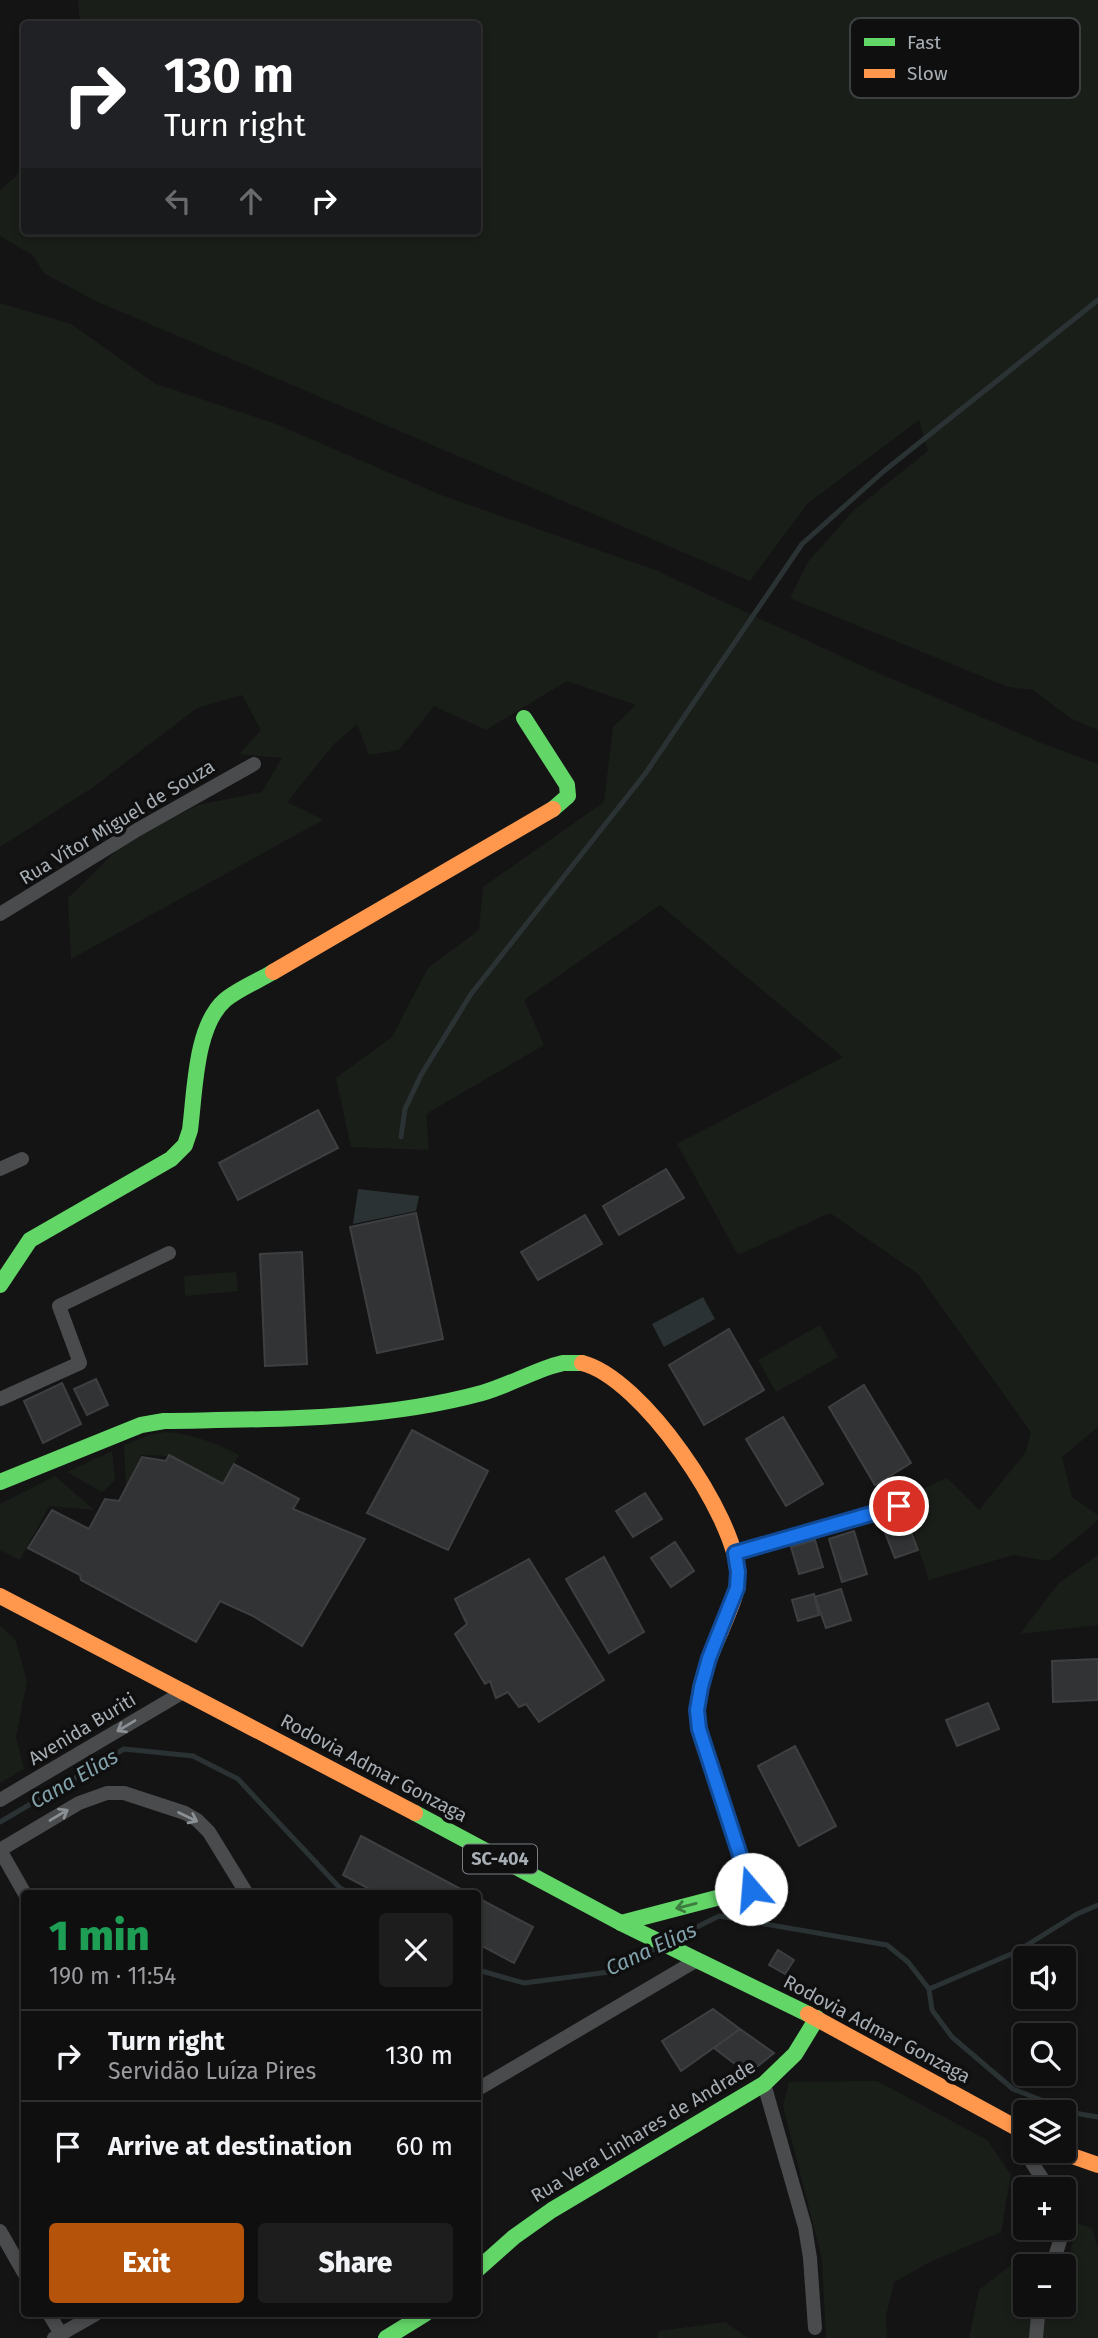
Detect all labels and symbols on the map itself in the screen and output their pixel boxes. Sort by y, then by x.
legend [850,18,1080,98]
text: Fast [907,31,941,54]
text: Slow [907,62,948,85]
street label: Rua Vítor Miguel de Souza [15,755,219,889]
pin [869,1476,929,1536]
street label: Avenida Buriti [24,1688,140,1770]
street label: Rodovia Admar Gonzaga [277,1709,471,1827]
one-way arrow [116,1719,136,1733]
water label: Cana Elias [25,1743,123,1815]
one-way arrow [48,1808,68,1822]
one-way arrow [177,1810,198,1824]
road number: SC-404 [463,1844,537,1873]
position arrow [714,1852,788,1926]
one-way arrow [675,1900,697,1913]
water label: Cana Elias [601,1917,701,1981]
street label: Rodovia Admar Gonzaga [780,1970,974,2088]
street label: Rua Vera Linhares de Andrade [527,2055,759,2207]

